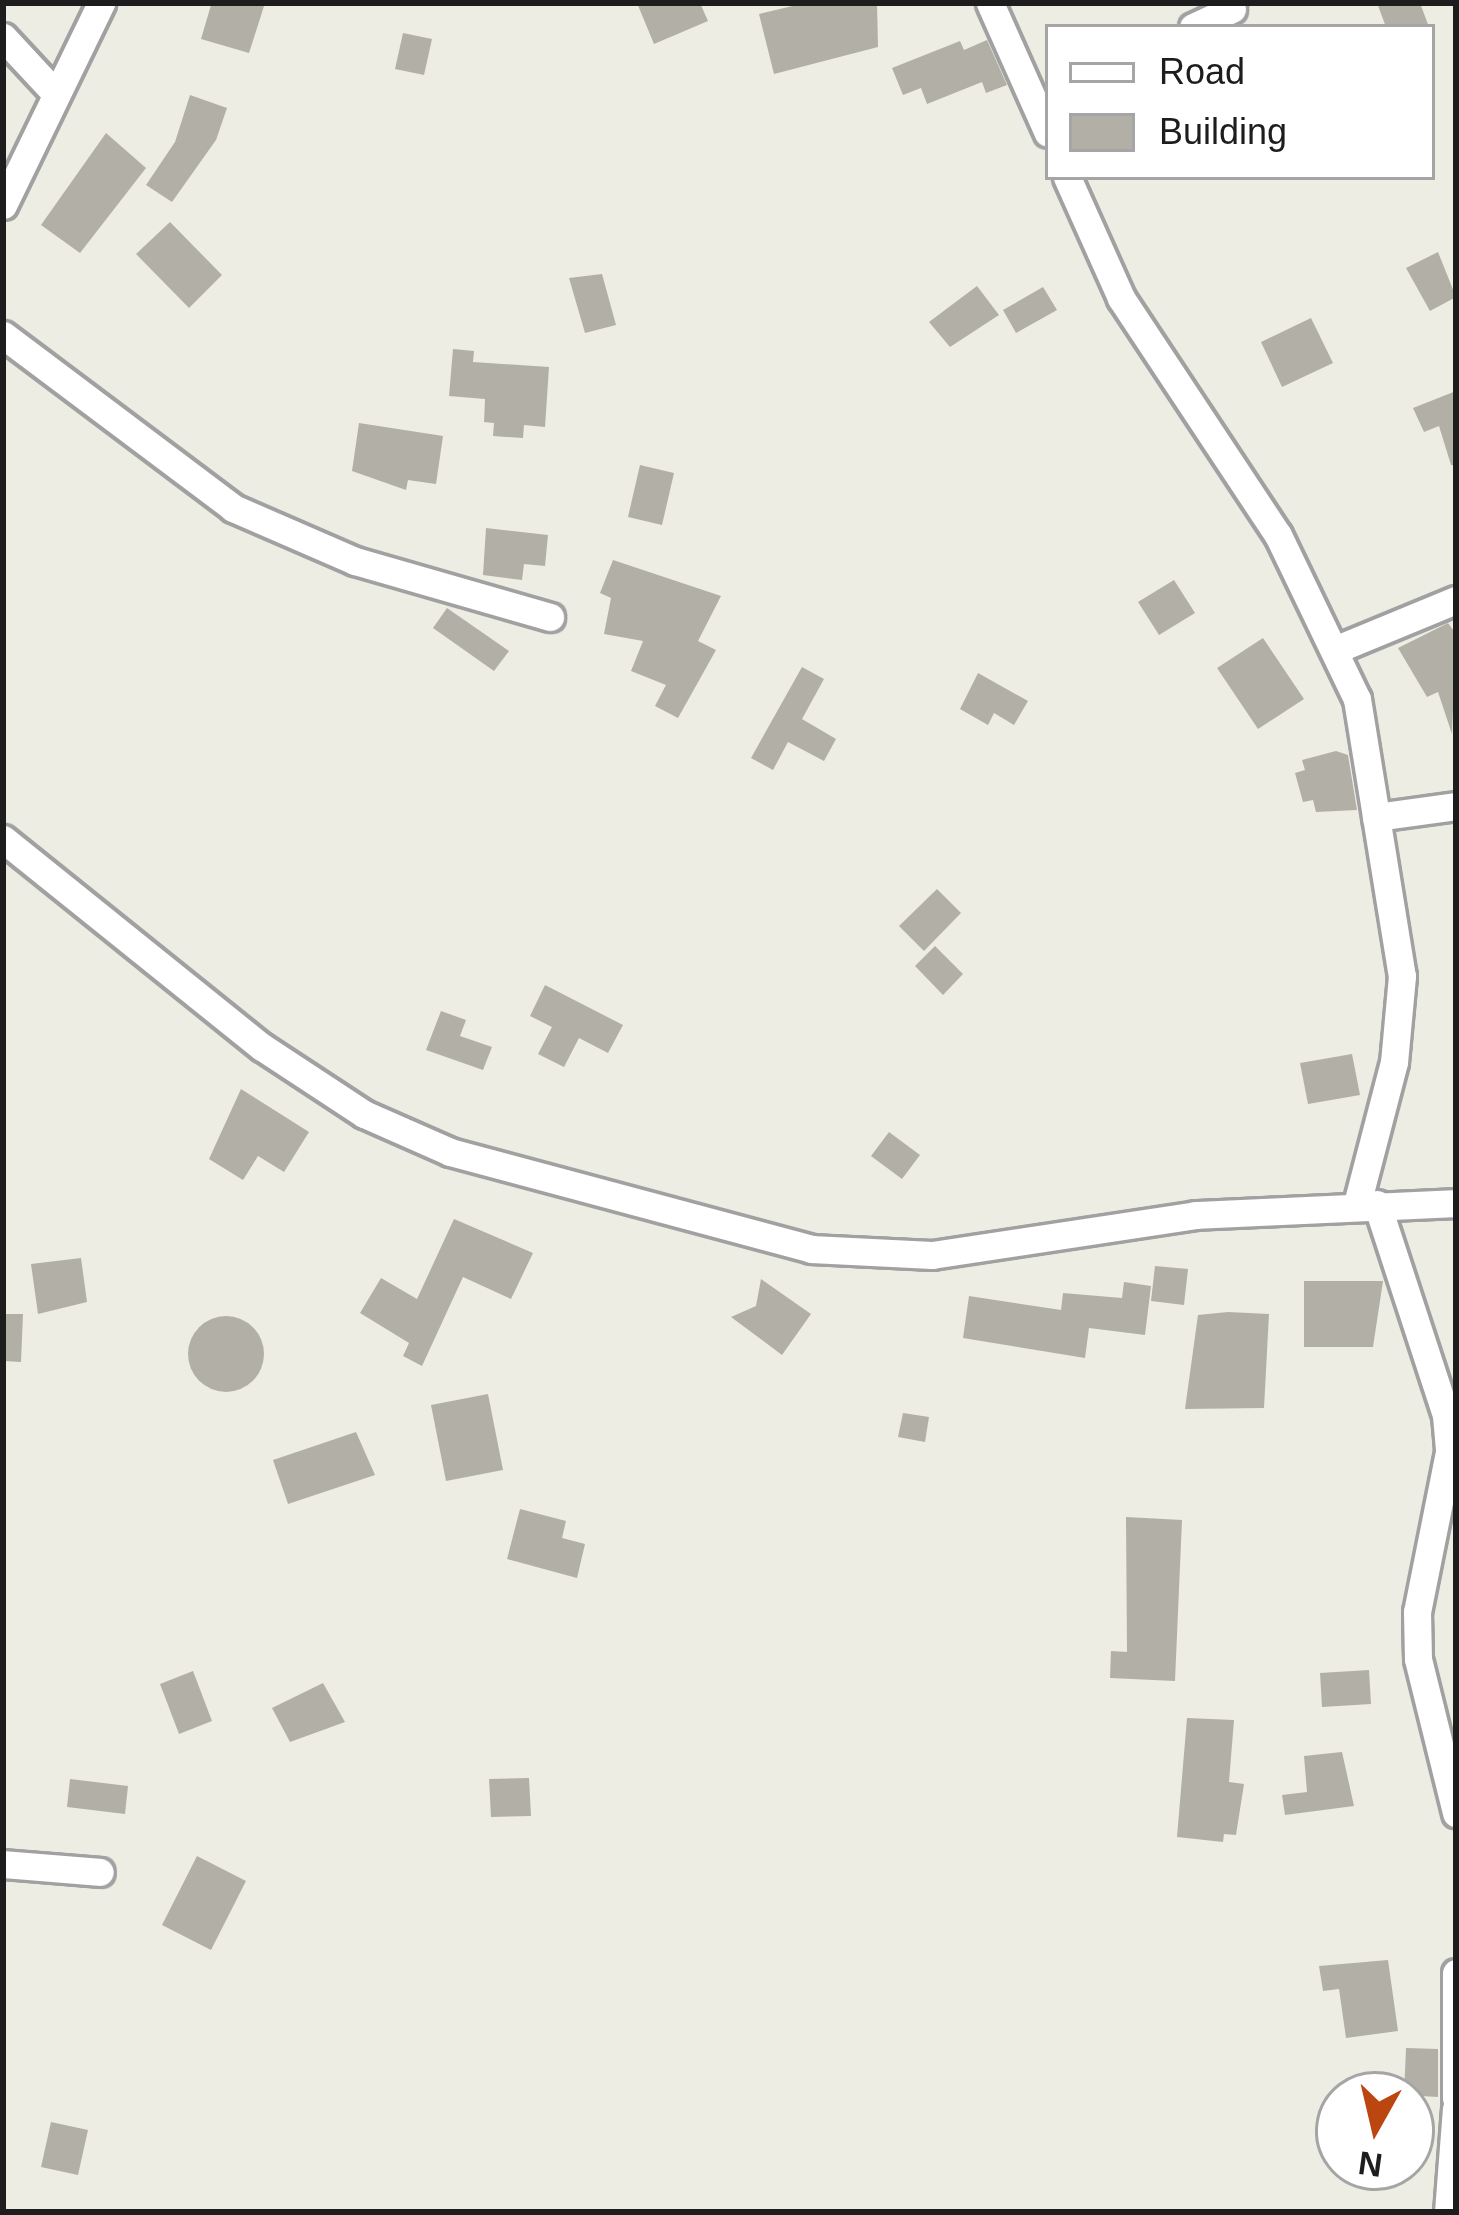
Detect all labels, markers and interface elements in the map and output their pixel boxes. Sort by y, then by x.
legend [1045,24,1435,180]
text: Road [1159,51,1245,92]
text: Building [1159,111,1287,152]
north arrow [1315,2071,1435,2191]
text: N [1356,2144,1385,2184]

